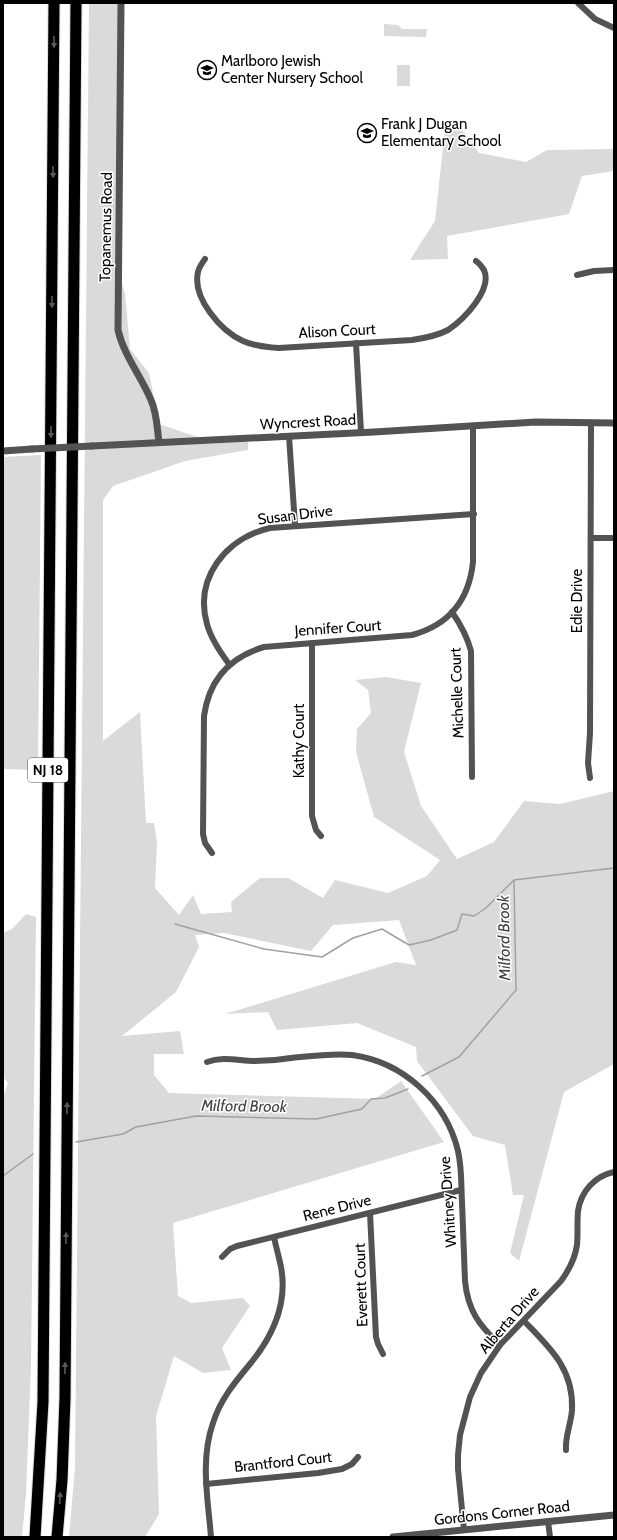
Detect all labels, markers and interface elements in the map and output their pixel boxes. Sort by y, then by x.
one-way arrow [51,36,57,49]
place label: Marlboro Jewish Center Nursery School [221,52,364,87]
school or university icon: Marlboro Jewish Center Nursery School [196,59,218,81]
place label: Frank J Dugan Elementary School [381,115,502,150]
school or university icon: Frank J Dugan Elementary School [356,122,378,144]
one-way arrow [50,166,56,179]
street label: Topanemus Road [96,172,116,282]
one-way arrow [49,296,55,309]
street label: Alison Court [298,320,376,342]
street label: Wyncrest Road [259,410,357,434]
one-way arrow [48,426,54,439]
street label: Susan Drive [257,501,334,529]
street label: Edie Drive [568,569,586,633]
street label: Jennifer Court [293,616,382,640]
street label: Michelle Court [446,647,468,739]
street label: Kathy Court [290,704,308,778]
road number: NJ 18 [28,758,68,782]
water label: Milford Brook [494,894,514,982]
water label: Milford Brook [200,1096,288,1116]
one-way arrow [64,1102,71,1114]
street label: Whitney Drive [436,1156,460,1248]
street label: Rene Drive [301,1191,373,1225]
one-way arrow [63,1231,69,1244]
street label: Everett Court [351,1243,371,1327]
street label: Alberta Drive [475,1283,543,1357]
one-way arrow [62,1361,68,1374]
street label: Brantford Court [233,1448,333,1476]
one-way arrow [57,1492,64,1504]
street label: Gordons Corner Road [433,1497,571,1529]

